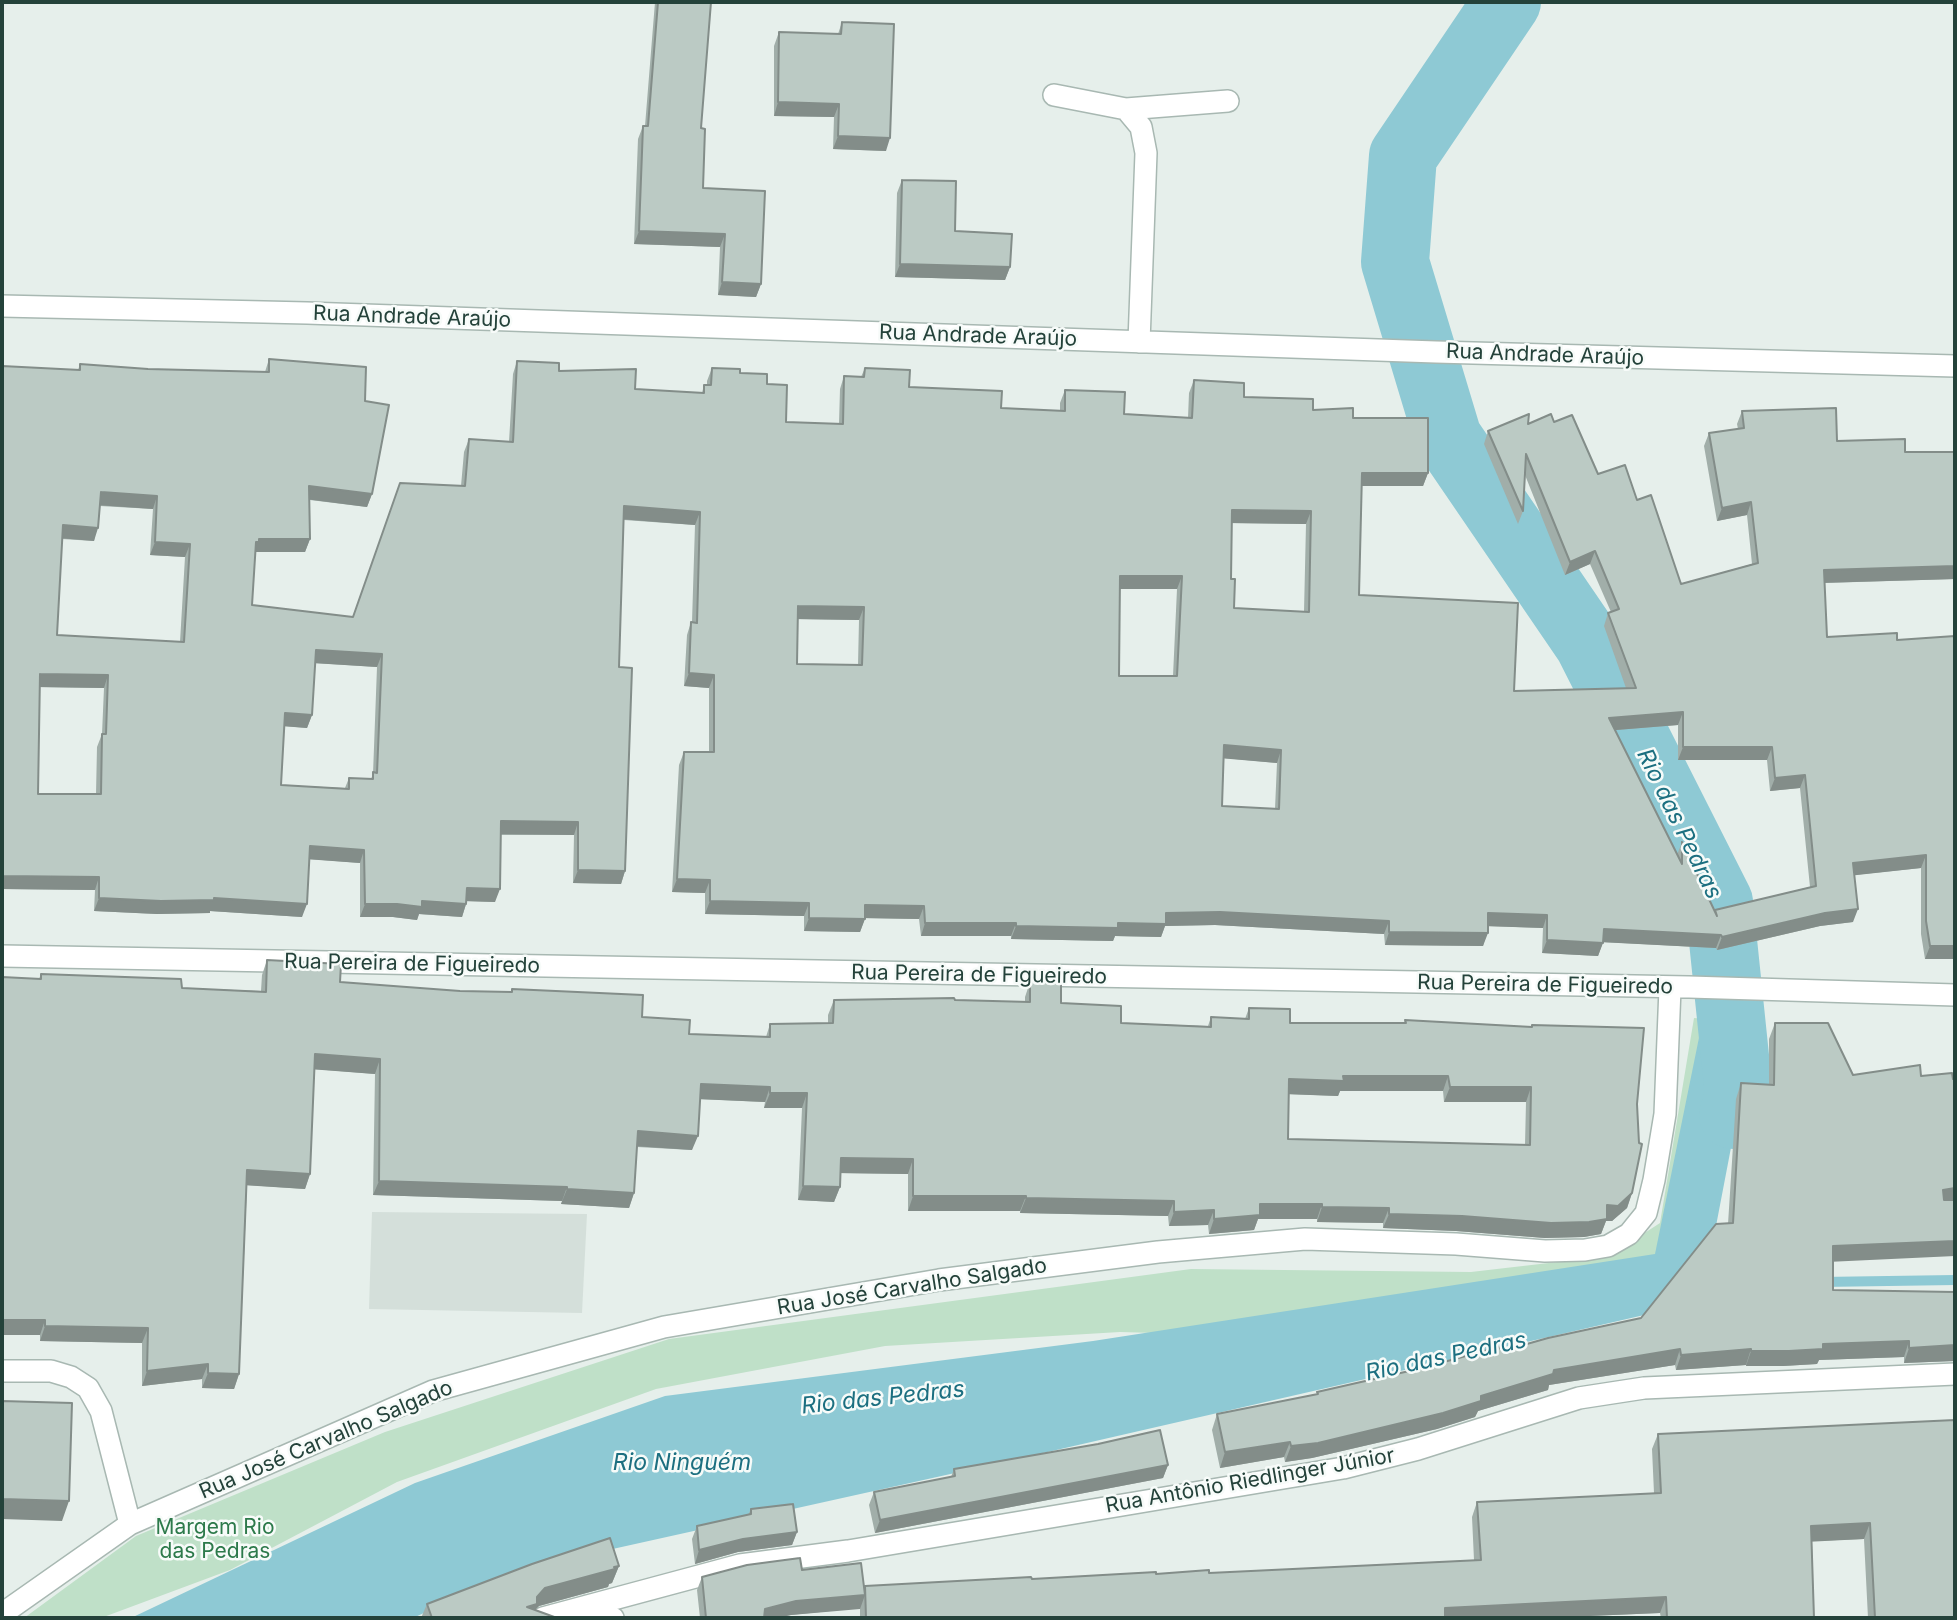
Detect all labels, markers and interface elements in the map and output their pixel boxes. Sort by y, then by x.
street label: Rua Andrade Araújo [312,301,512,333]
street label: Rua Andrade Araújo [878,320,1078,352]
street label: Rua Andrade Araújo [1445,339,1645,371]
water label: Rio das Pedras [1631,744,1727,904]
street label: Rua Pereira de Figueiredo [284,949,540,979]
street label: Rua Pereira de Figueiredo [851,960,1107,990]
street label: Rua Pereira de Figueiredo [1417,970,1673,1000]
street label: Rua José Carvalho Salgado [775,1253,1049,1321]
water label: Rio das Pedras [1363,1326,1529,1388]
street label: Rua José Carvalho Salgado [196,1375,456,1505]
water label: Rio das Pedras [800,1376,966,1420]
street label: Rua Antônio Riedlinger Júnior [1103,1443,1397,1519]
water label: Rio Ninguém [613,1449,751,1477]
park label: Margem Rio das Pedras [156,1515,274,1565]

